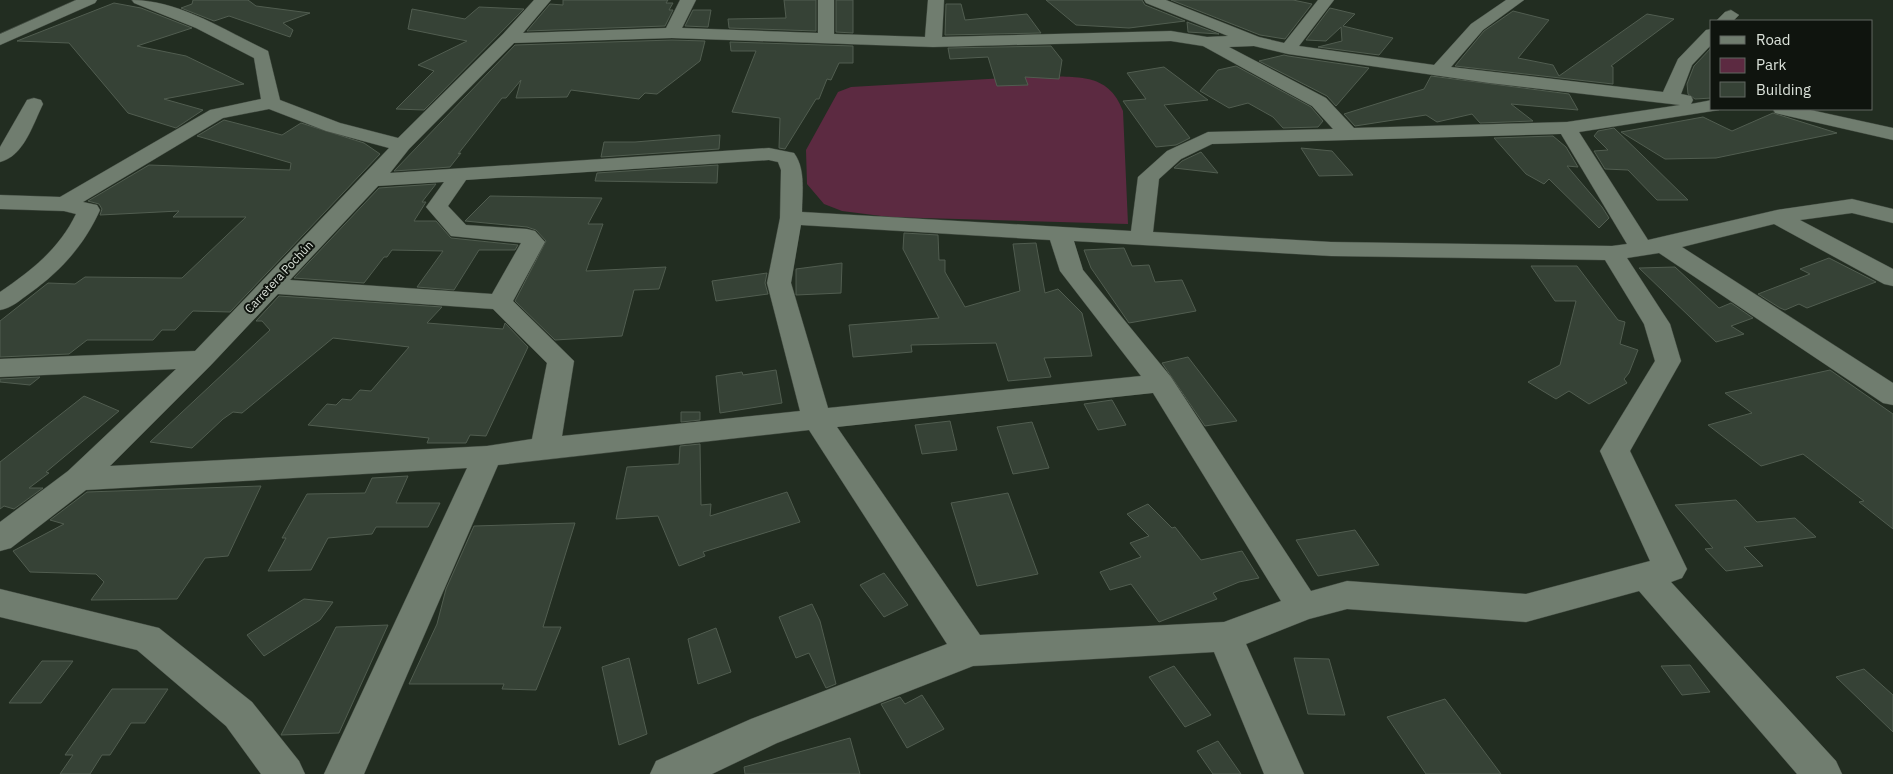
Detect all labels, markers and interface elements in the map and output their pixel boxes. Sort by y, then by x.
legend [1710,20,1873,110]
text: Road [1756,30,1791,49]
text: Park [1756,55,1786,74]
text: Building [1756,80,1811,99]
street label: Carretera Pochún [241,237,316,316]

